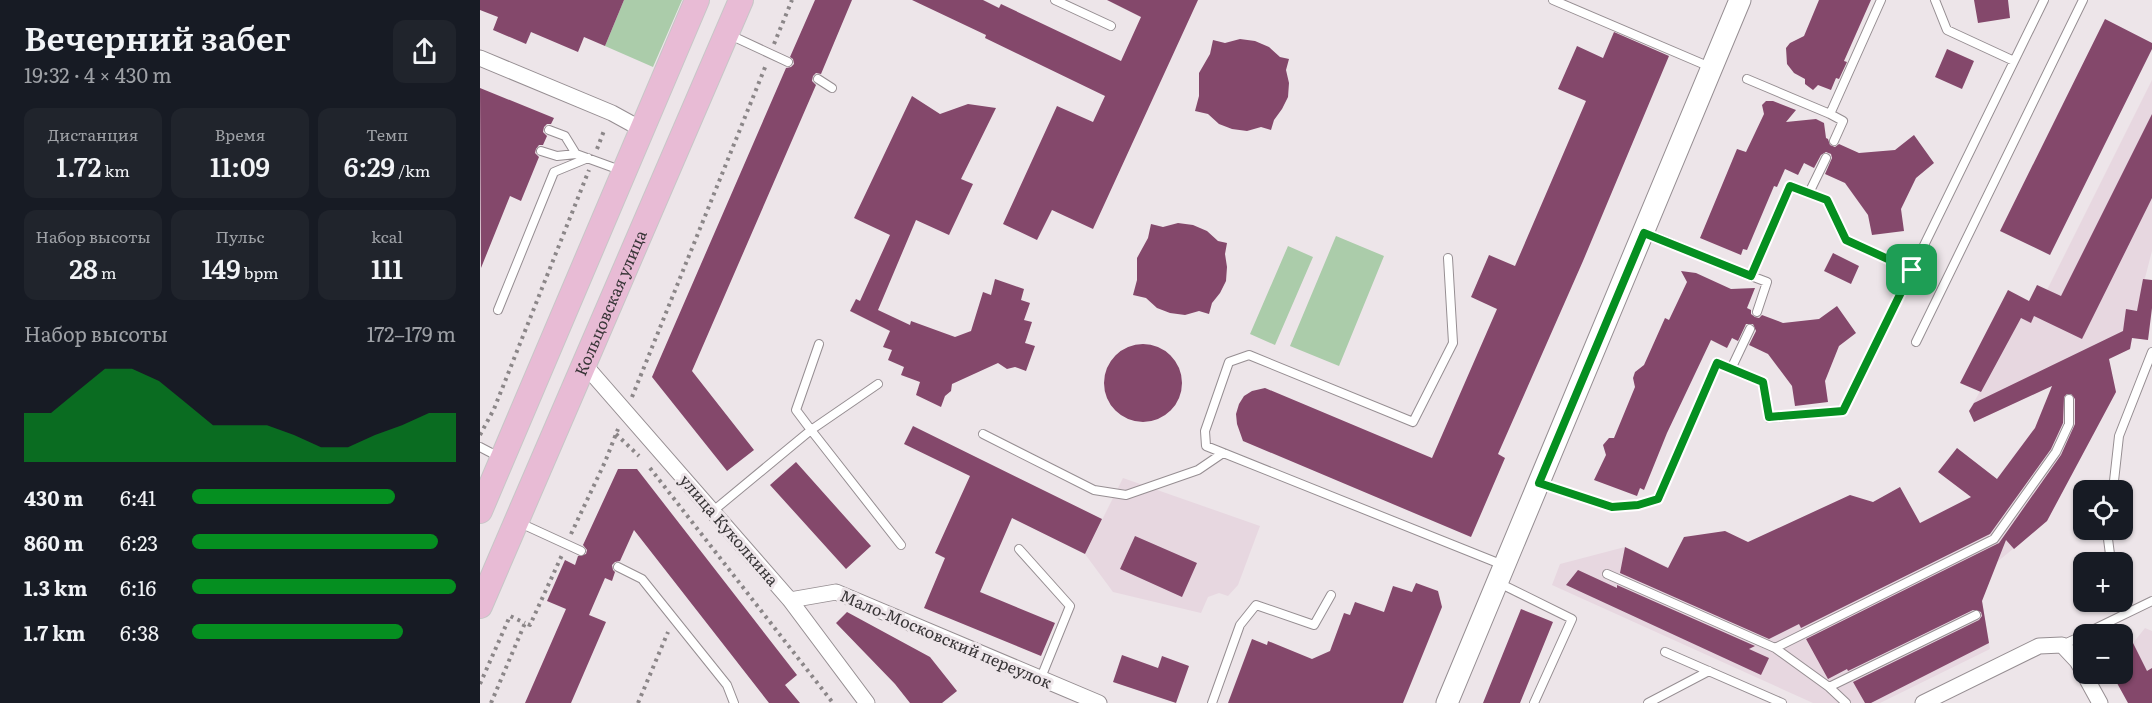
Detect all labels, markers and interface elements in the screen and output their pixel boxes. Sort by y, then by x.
text: Вечерний забег [24,12,291,61]
button: share [393,20,456,83]
text: 19:32 · 4 × 430 m [24,59,172,89]
text: Дистанция [48,122,138,146]
text: Время [215,122,265,146]
text: Темп [366,122,408,146]
text: 1.72 [56,146,101,185]
text: 11:09 [210,146,270,185]
text: 6:29 [344,146,395,185]
text: km [101,158,130,182]
text: /km [395,158,430,182]
text: Набор высоты [35,224,151,248]
text: Пульс [216,224,264,248]
text: kcal [371,224,403,248]
street label: Кольцовская улица [568,225,652,379]
pin [1886,244,1937,295]
text: 28 [69,248,98,287]
text: 149 [201,248,241,287]
text: 111 [371,248,403,287]
icon: arrive [1895,253,1928,286]
text: m [98,260,117,284]
text: bpm [241,260,279,284]
text: Набор высоты [24,318,168,348]
text: 172–179 m [367,318,456,348]
street label: улица Куколкина [674,468,785,591]
map controls [2073,480,2133,684]
button: locate [2073,480,2133,540]
text: 430 m [24,482,83,512]
text: 6:41 [120,482,156,512]
text: 860 m [24,527,84,557]
text: 6:23 [120,527,158,557]
button: + [2073,552,2133,612]
text: 1.3 km [24,572,87,602]
text: 6:16 [120,572,156,602]
street label: Мало-Московский переулок [837,583,1056,694]
text: 1.7 km [24,617,86,647]
text: 6:38 [120,617,159,647]
button: − [2073,624,2133,684]

